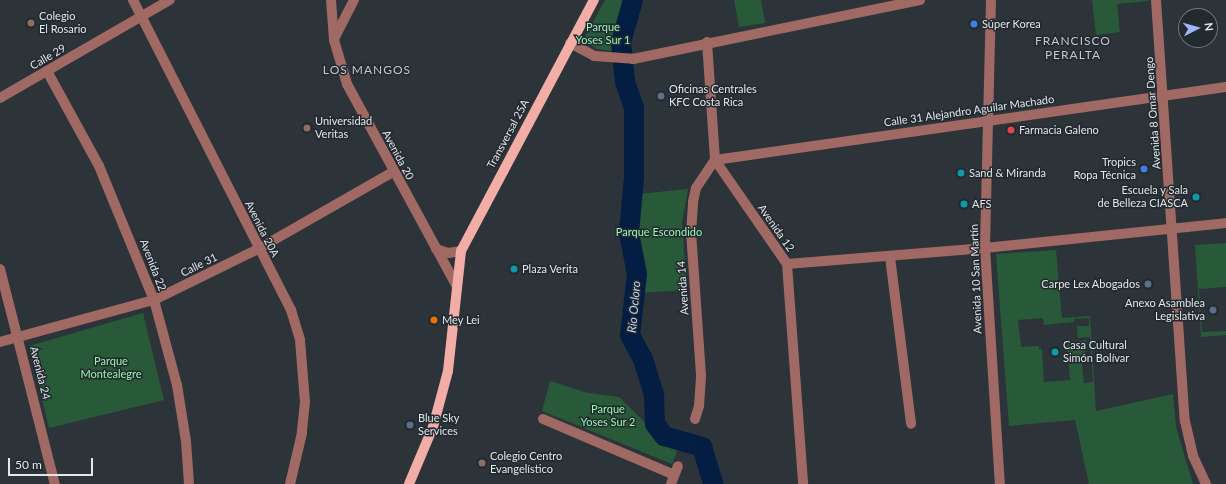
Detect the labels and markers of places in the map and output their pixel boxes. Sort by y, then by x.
place label: Colegio El Rosario [39,10,87,36]
place label: Súper Korea [982,17,1041,31]
marker: Colegio El Rosario [26,18,36,28]
marker: Súper Korea [969,19,979,29]
place label: Oficinas Centrales KFC Costa Rica [669,83,757,109]
marker: Oficinas Centrales KFC Costa Rica [656,91,666,101]
place label: Universidad Veritas [315,115,372,141]
marker: Universidad Veritas [302,123,312,133]
place label: Farmacia Galeno [1019,123,1099,137]
marker: Farmacia Galeno [1006,125,1016,135]
place label: Tropics Ropa Técnica [1073,156,1136,182]
marker: Tropics Ropa Técnica [1139,164,1149,174]
place label: Sand & Miranda [969,166,1046,180]
marker: Sand & Miranda [956,168,966,178]
place label: Escuela y Sala de Belleza CIASCA [1097,184,1188,210]
marker: Escuela y Sala de Belleza CIASCA [1191,192,1201,202]
place label: AFS [972,197,991,211]
marker: AFS [959,199,969,209]
place label: Plaza Verita [522,262,578,276]
marker: Plaza Verita [509,264,519,274]
place label: Carpe Lex Abogados [1041,277,1140,291]
marker: Carpe Lex Abogados [1143,279,1153,289]
place label: Anexo Asamblea Legislativa [1125,297,1205,323]
marker: Anexo Asamblea Legislativa [1208,305,1218,315]
place label: Mey Lei [442,313,480,327]
marker: Mey Lei [429,315,439,325]
place label: Casa Cultural Simón Bolívar [1063,339,1129,365]
marker: Casa Cultural Simón Bolívar [1050,347,1060,357]
place label: Blue Sky Services [418,412,459,438]
marker: Blue Sky Services [405,420,415,430]
place label: Colegio Centro Evangelístico [490,450,562,476]
marker: Colegio Centro Evangelístico [477,458,487,468]

